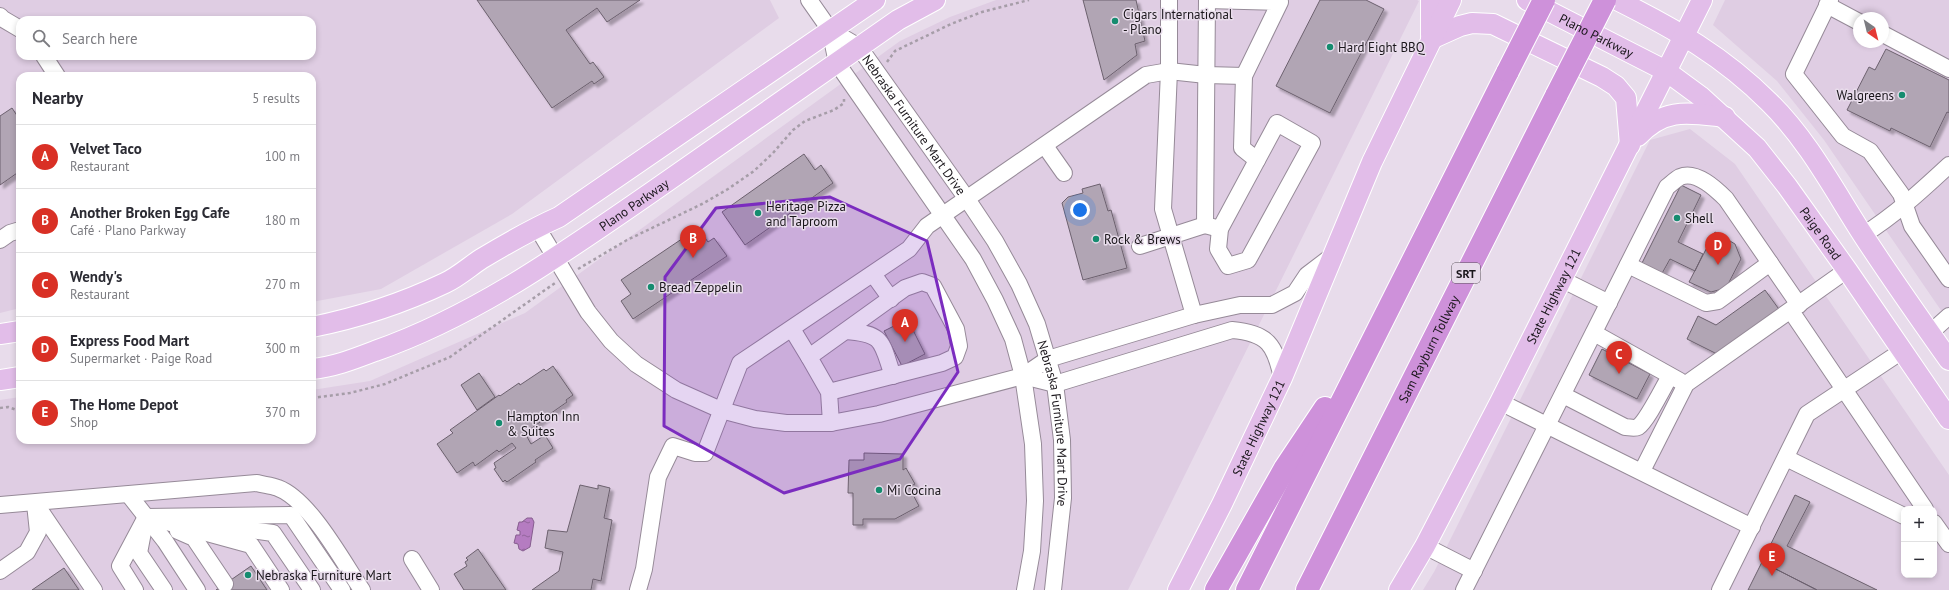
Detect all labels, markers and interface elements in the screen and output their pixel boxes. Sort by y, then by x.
place label: Cigars International - Plano [1123,6,1233,38]
street label: Plano Parkway [1556,9,1636,61]
north arrow [1853,12,1889,48]
search box [16,16,316,60]
marker: Cigars International - Plano [1110,16,1120,26]
icon: search [30,27,52,49]
text: Search here [62,29,138,48]
place label: Hard Eight BBQ [1338,39,1426,56]
marker: Hard Eight BBQ [1325,42,1335,52]
street label: Nebraska Furniture Mart Drive [859,51,970,198]
text: Nearby [32,87,83,109]
place label: Walgreens [1836,87,1894,104]
text: 5 results [252,90,300,107]
marker: Walgreens [1897,90,1907,100]
text: Velvet Taco [70,139,142,158]
text: A [41,148,49,165]
text: 100 m [265,148,300,165]
text: Restaurant [70,158,129,175]
street label: Plano Parkway [596,174,672,235]
place label: Heritage Pizza and Taproom [766,198,846,230]
your location [1070,200,1090,220]
text: Another Broken Egg Cafe [70,203,230,222]
street label: Paige Road [1796,203,1846,263]
marker: Heritage Pizza and Taproom [753,208,763,218]
place label: Shell [1685,210,1713,227]
text: B [41,212,49,229]
text: 180 m [265,212,300,229]
marker: Shell [1672,213,1682,223]
text: Café · Plano Parkway [70,222,186,239]
pin: B [680,225,706,258]
place label: Rock & Brews [1104,231,1181,248]
pin: D [1705,232,1731,265]
marker: Rock & Brews [1091,234,1101,244]
street label: State Highway 121 [1522,245,1584,347]
road number: SRT [1452,263,1480,283]
text: Wendy's [70,267,122,286]
text: C [41,276,49,293]
text: 270 m [265,276,300,293]
place label: Bread Zeppelin [659,279,742,296]
marker: Bread Zeppelin [646,282,656,292]
text: Restaurant [70,286,129,303]
street label: Sam Rayburn Tollway [1394,292,1463,406]
pin: A [892,309,918,342]
text: Express Food Mart [70,331,189,350]
street label: Nebraska Furniture Mart Drive [1034,338,1072,507]
text: D [41,340,49,357]
text: 300 m [265,340,300,357]
pin: C [1606,341,1632,374]
text: Supermarket · Paige Road [70,350,212,367]
street label: State Highway 121 [1228,377,1289,479]
text: The Home Depot [70,395,178,414]
text: E [42,404,48,421]
text: 370 m [265,404,300,421]
place label: Hampton Inn & Suites [507,408,580,440]
text: Shop [70,414,98,431]
marker: Hampton Inn & Suites [494,418,504,428]
place label: Mi Cocina [887,482,941,499]
marker: Mi Cocina [874,485,884,495]
map controls [1901,506,1937,578]
button: + [1901,506,1937,542]
button: − [1901,542,1937,578]
pin: E [1759,543,1785,576]
place label: Nebraska Furniture Mart [256,567,392,584]
marker: Nebraska Furniture Mart [243,570,253,580]

